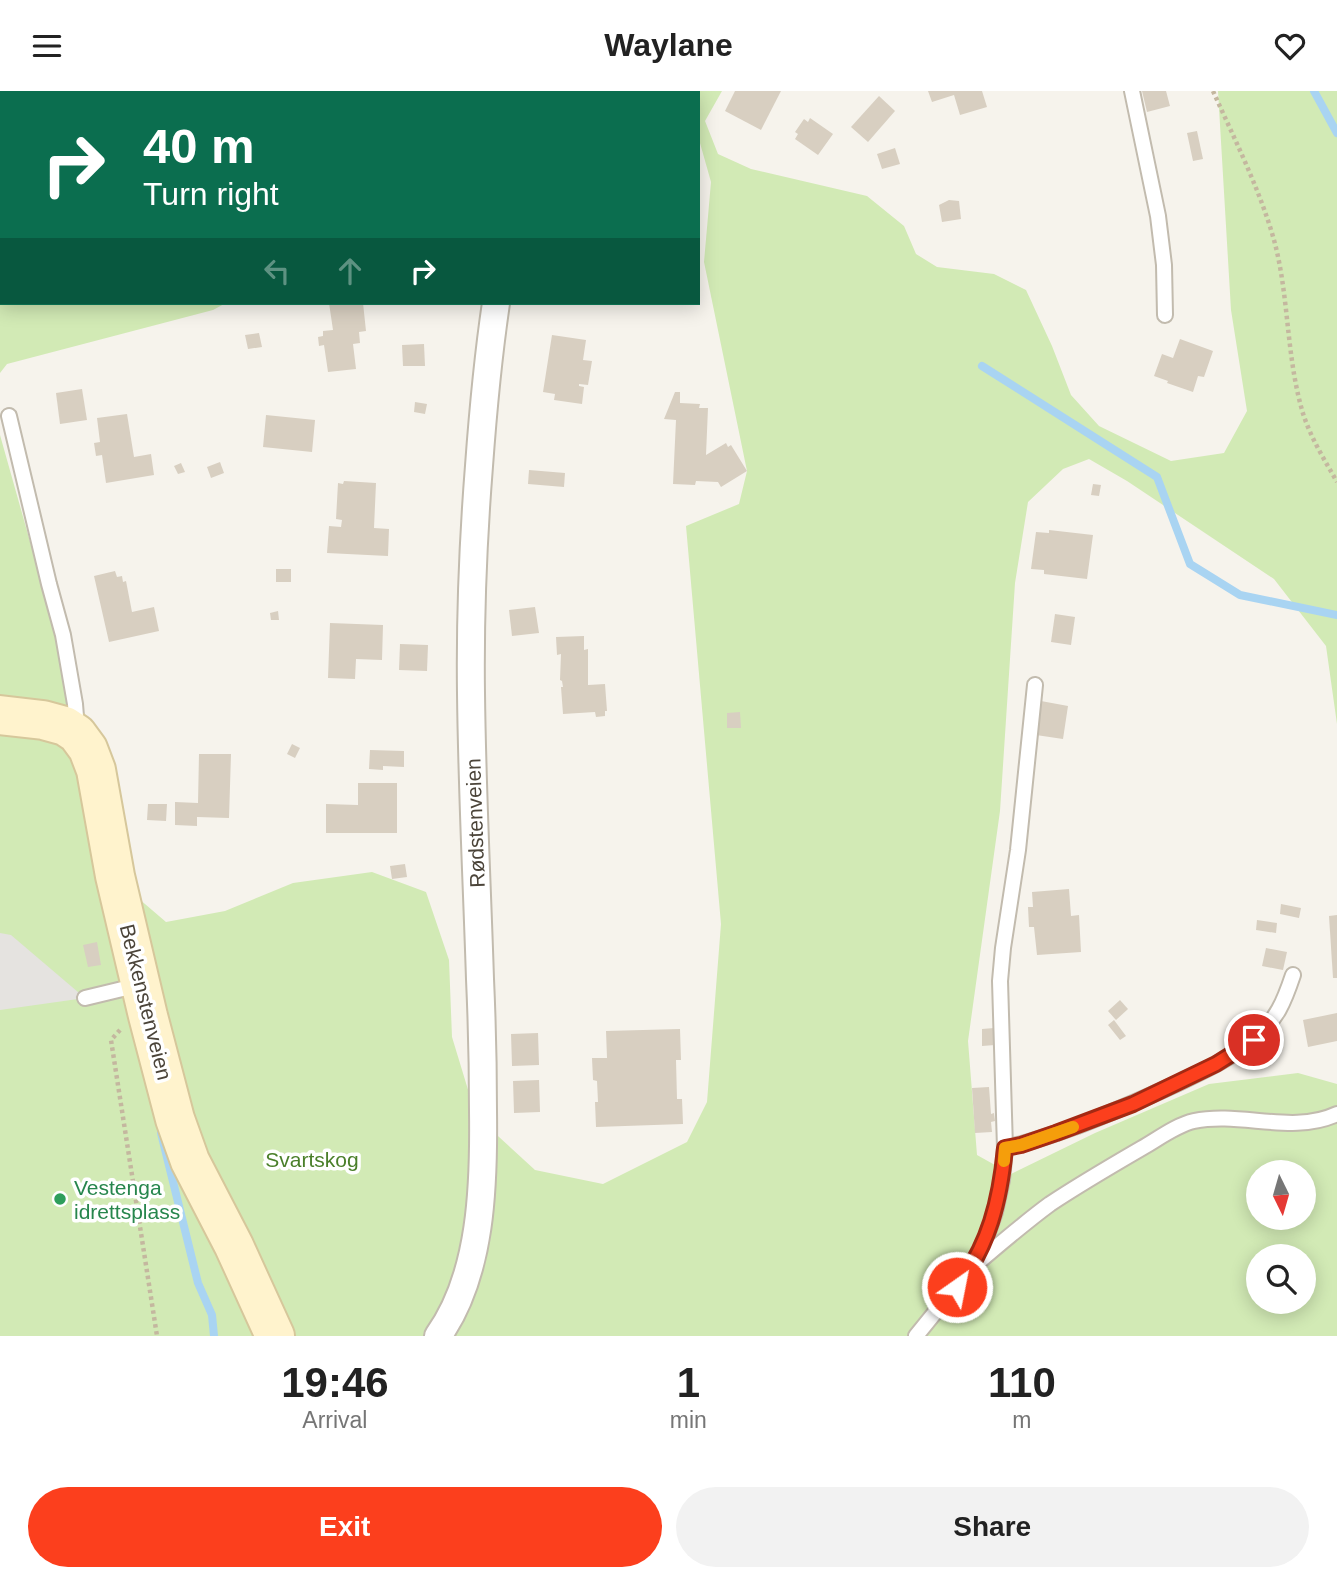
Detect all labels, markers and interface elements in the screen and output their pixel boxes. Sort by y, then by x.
icon: menu [28,27,66,65]
text: Waylane [604,27,733,63]
icon: heart [1271,27,1309,65]
icon: right [28,119,119,210]
text: 40 m [143,119,255,173]
text: Turn right [143,176,279,212]
icon: left [258,252,296,290]
icon: ahead [331,252,369,290]
icon: right [404,252,442,290]
street label: Rødstenveien [461,758,489,888]
street label: Bekkenstenveien [115,922,177,1082]
pin [1224,1010,1284,1070]
icon: arrive [1235,1021,1273,1059]
park label: Svartskog [265,1148,359,1171]
north arrow [1246,1160,1316,1230]
map controls [1246,1160,1316,1314]
place label: Vestenga idrettsplass [74,1176,180,1223]
marker: Vestenga idrettsplass [52,1191,68,1207]
button: search [1246,1244,1316,1314]
position arrow [920,1250,994,1324]
text: 19:46 [281,1359,389,1406]
text: 1 [677,1359,700,1406]
text: 110 [988,1359,1056,1406]
text: Arrival [302,1407,367,1433]
text: min [670,1407,707,1433]
text: m [1012,1407,1032,1433]
button: Exit [28,1487,662,1567]
button: Share [676,1487,1309,1567]

